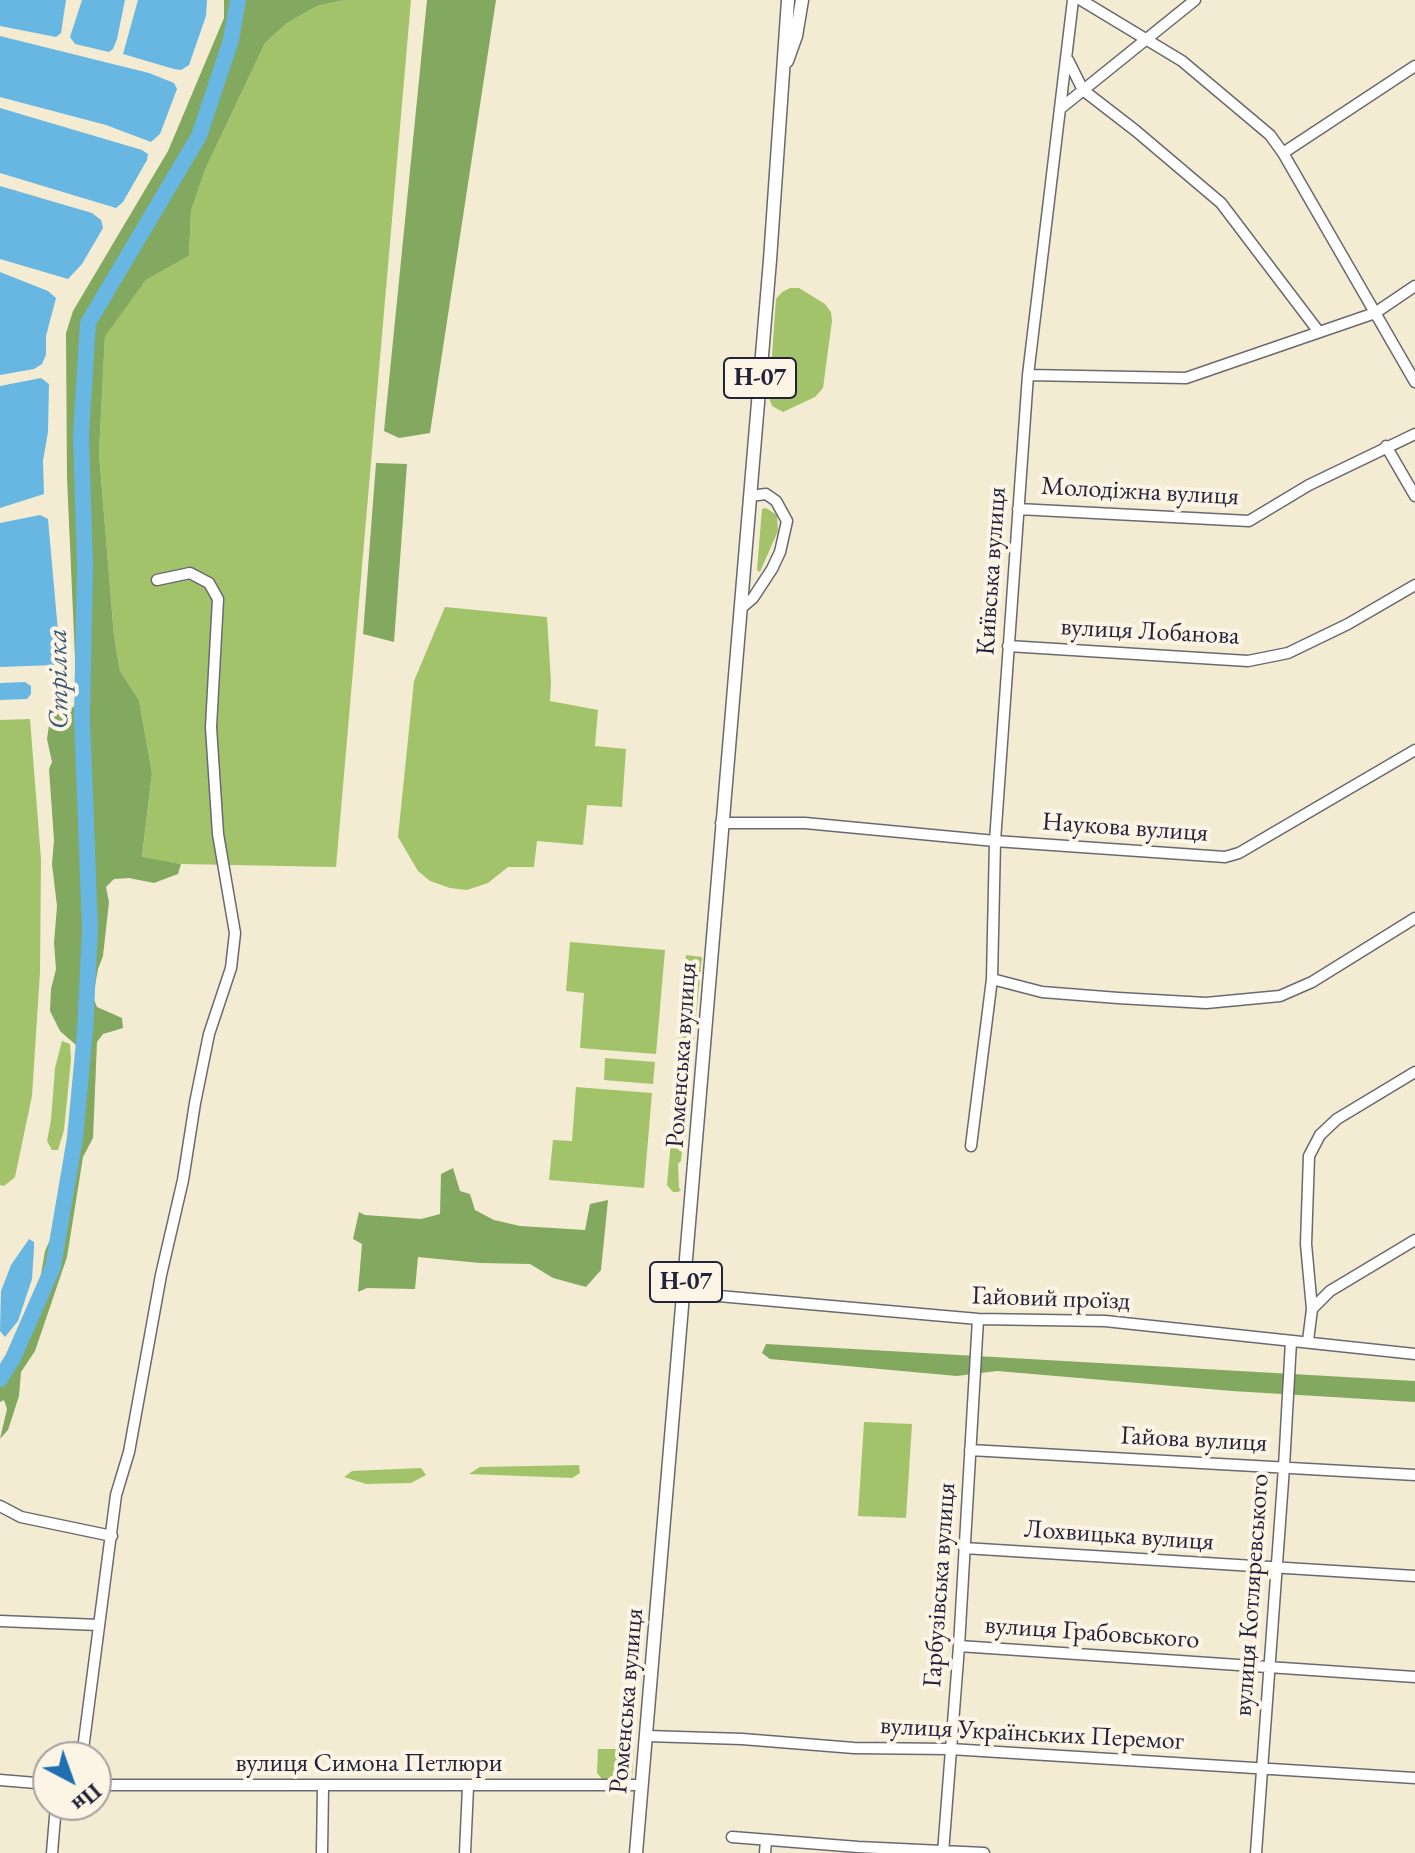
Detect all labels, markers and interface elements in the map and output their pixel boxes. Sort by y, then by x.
road number: Н-07 [724,358,796,398]
street label: Молодіжна вулиця [1040,471,1240,513]
street label: Київська вулиця [971,486,1013,656]
street label: вулиця Лобанова [1060,612,1240,652]
water label: Стрілка [41,628,77,730]
street label: Наукова вулиця [1041,807,1209,849]
street label: Роменська вулиця [660,961,704,1149]
road number: Н-07 [650,1262,722,1302]
street label: Гайовий проїзд [971,1281,1131,1317]
street label: Гайова вулиця [1120,1421,1268,1459]
street label: вулиця Котляревського [1228,1473,1276,1717]
street label: Гарбузівська вулиця [917,1482,963,1688]
street label: Лохвицька вулиця [1023,1514,1215,1558]
street label: Роменська вулиця [603,1607,651,1795]
street label: вулиця Грабовського [984,1610,1200,1656]
street label: вулиця Українських Перемог [879,1710,1185,1758]
north arrow [32,1741,112,1821]
street label: вулиця Симона Петлюри [236,1748,502,1780]
text: Пн [66,1777,108,1819]

